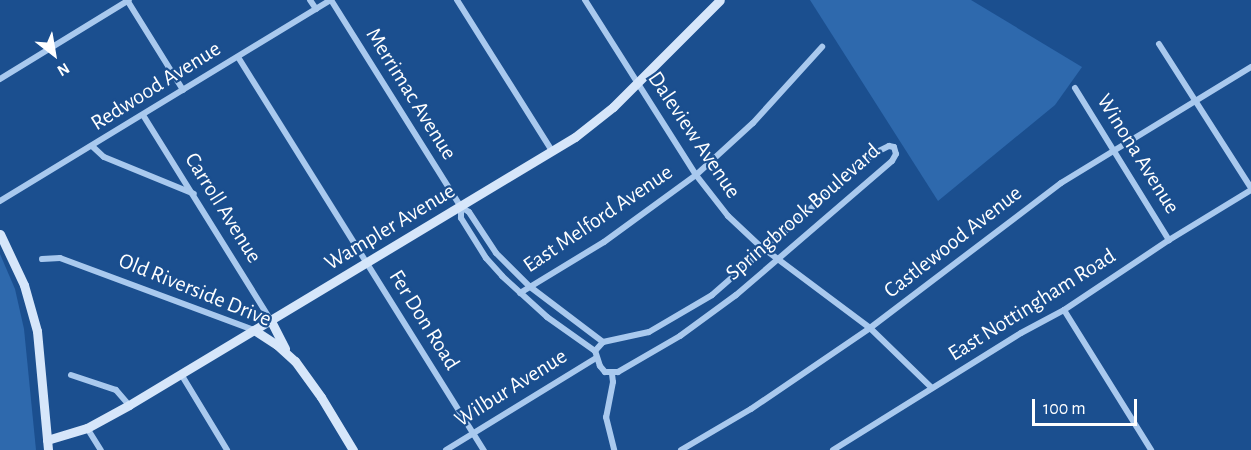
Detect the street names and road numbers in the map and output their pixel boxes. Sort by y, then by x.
street label: Merrimac Avenue [360,23,462,165]
street label: Redwood Avenue [86,36,226,136]
street label: Daleview Avenue [642,67,746,203]
street label: Winona Avenue [1091,89,1185,219]
street label: Springbrook Boulevard [720,138,886,286]
street label: Carroll Avenue [179,148,267,268]
street label: East Melford Avenue [518,159,678,279]
street label: Wampler Avenue [320,178,460,276]
street label: Castlewood Avenue [879,180,1027,304]
street label: East Nottingham Road [943,243,1121,367]
street label: Old Riverside Drive [115,247,275,333]
street label: Fer Don Road [383,265,465,375]
street label: Wilbur Avenue [450,343,572,433]

